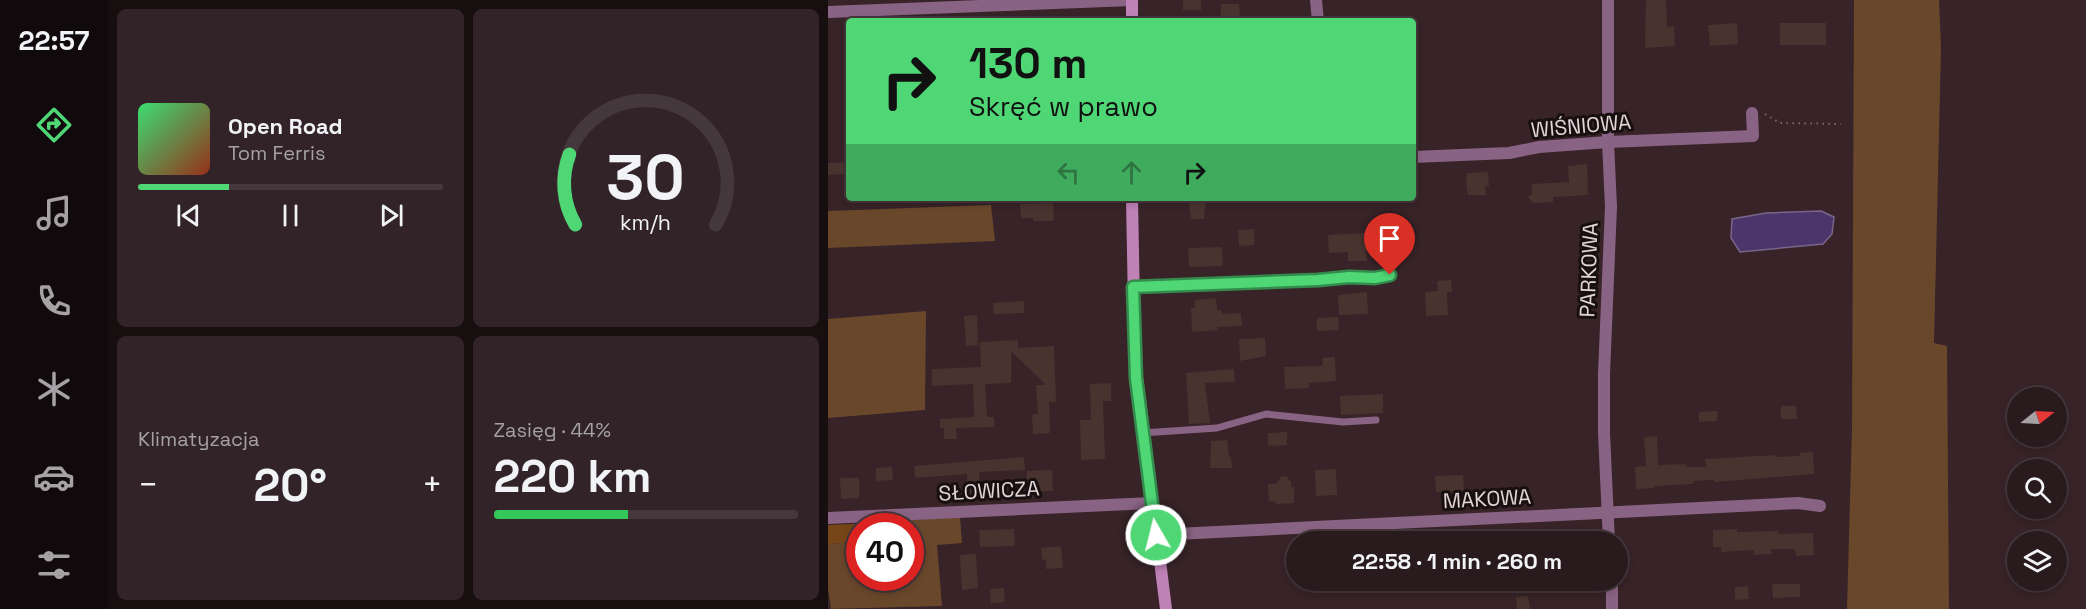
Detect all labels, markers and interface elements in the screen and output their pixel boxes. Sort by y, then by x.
text: 22:57 [19,23,89,58]
text: 130 m [969,37,1087,90]
icon: right [870,42,948,120]
text: Skręć w prawo [969,89,1158,124]
icon: directions [33,104,75,146]
street label: WIŚNIOWA [1530,108,1632,143]
text: Open Road [228,112,343,140]
text: 30 [607,138,685,217]
text: Tom Ferris [228,140,326,166]
icon: left [1052,156,1085,189]
icon: ahead [1115,156,1148,189]
icon: right [1178,156,1211,189]
icon: music [33,192,75,234]
icon: previous [172,199,205,232]
icon: pause [274,199,307,232]
icon: next [375,199,408,232]
text: km/h [620,209,671,236]
pin [1364,213,1415,275]
icon: arrive [1373,222,1406,255]
street label: PARKOWA [1573,222,1604,318]
icon: phone [33,280,75,322]
icon: climate [33,368,75,410]
north arrow [2007,387,2067,447]
map controls [2007,387,2067,591]
text: Zasięg · 44% [494,417,611,443]
text: Klimatyzacja [138,426,260,452]
text: 220 km [494,448,651,505]
icon: car [33,456,75,498]
text: 20° [253,457,327,514]
button: search [2007,459,2067,519]
text: − [138,464,158,506]
text: + [422,464,443,506]
street label: SŁOWICZA [938,474,1040,507]
street label: MAKOWA [1442,483,1532,514]
position arrow [1124,503,1188,567]
speed limit sign: 40 [846,513,924,591]
button: layers [2007,531,2067,591]
icon: filters [33,544,75,586]
text: 22:58 · 1 min · 260 m [1352,547,1562,575]

